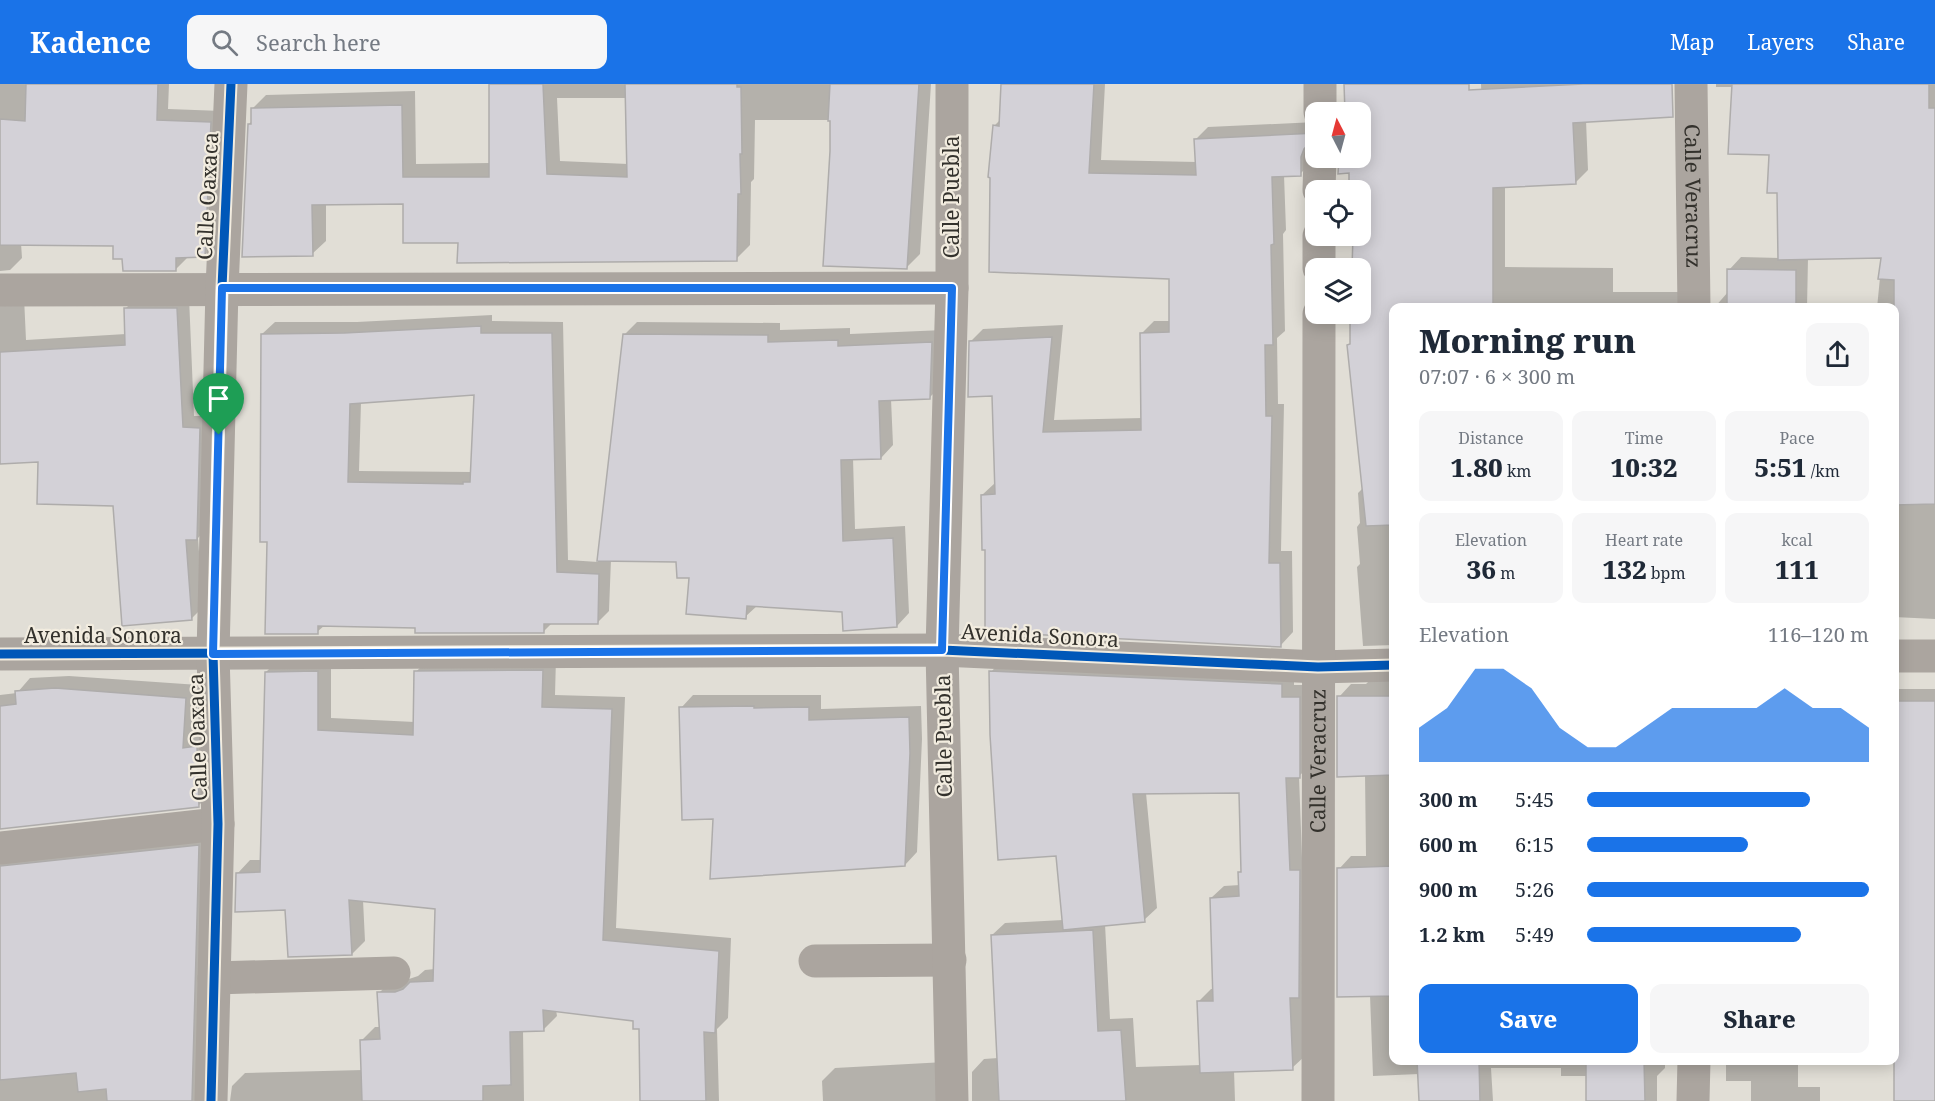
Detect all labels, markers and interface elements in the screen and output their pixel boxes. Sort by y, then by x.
search box [187,15,607,69]
text: Kadence [30,23,151,61]
icon: search [208,26,241,59]
text: Search here [256,27,381,57]
text: Map [1670,28,1714,56]
text: Layers [1747,28,1814,56]
text: Share [1847,28,1905,56]
north arrow [1305,102,1371,168]
map controls [1305,102,1371,324]
street label: Calle Veracruz [1679,124,1708,268]
street label: Calle Oaxaca [190,131,224,261]
street label: Calle Puebla [937,136,965,258]
button: locate [1305,180,1371,246]
button: layers [1305,258,1371,324]
text: Morning run [1419,318,1636,363]
button: share [1806,323,1869,386]
text: 07:07 · 6 × 300 m [1419,363,1575,390]
pin [193,373,244,435]
icon: arrive [202,382,235,415]
text: Distance [1458,427,1524,449]
text: Time [1625,427,1663,449]
text: Pace [1779,427,1815,449]
text: 1.80 [1451,449,1503,485]
text: 10:32 [1610,449,1678,485]
text: 5:51 [1754,449,1807,485]
text: km [1503,460,1531,482]
text: /km [1807,460,1840,482]
text: Elevation [1455,529,1527,551]
text: Heart rate [1605,529,1683,551]
text: kcal [1782,529,1812,551]
text: 36 [1467,551,1496,587]
text: 132 [1602,551,1647,587]
text: 111 [1775,551,1819,587]
text: m [1496,562,1515,584]
text: bpm [1647,562,1686,584]
street label: Avenida Sonora [960,617,1120,653]
street label: Avenida Sonora [24,621,182,649]
text: Elevation [1419,621,1509,648]
text: 116–120 m [1768,621,1869,648]
street label: Calle Oaxaca [181,673,213,801]
street label: Calle Puebla [928,674,958,798]
street label: Calle Veracruz [1303,689,1332,833]
text: 300 m [1419,786,1478,813]
text: 5:45 [1515,786,1554,813]
text: 600 m [1419,831,1478,858]
text: 6:15 [1515,831,1554,858]
text: 900 m [1419,876,1478,903]
text: 5:26 [1515,876,1554,903]
text: 1.2 km [1419,921,1485,948]
text: 5:49 [1515,921,1554,948]
button: Save [1419,984,1638,1053]
button: Share [1650,984,1869,1053]

